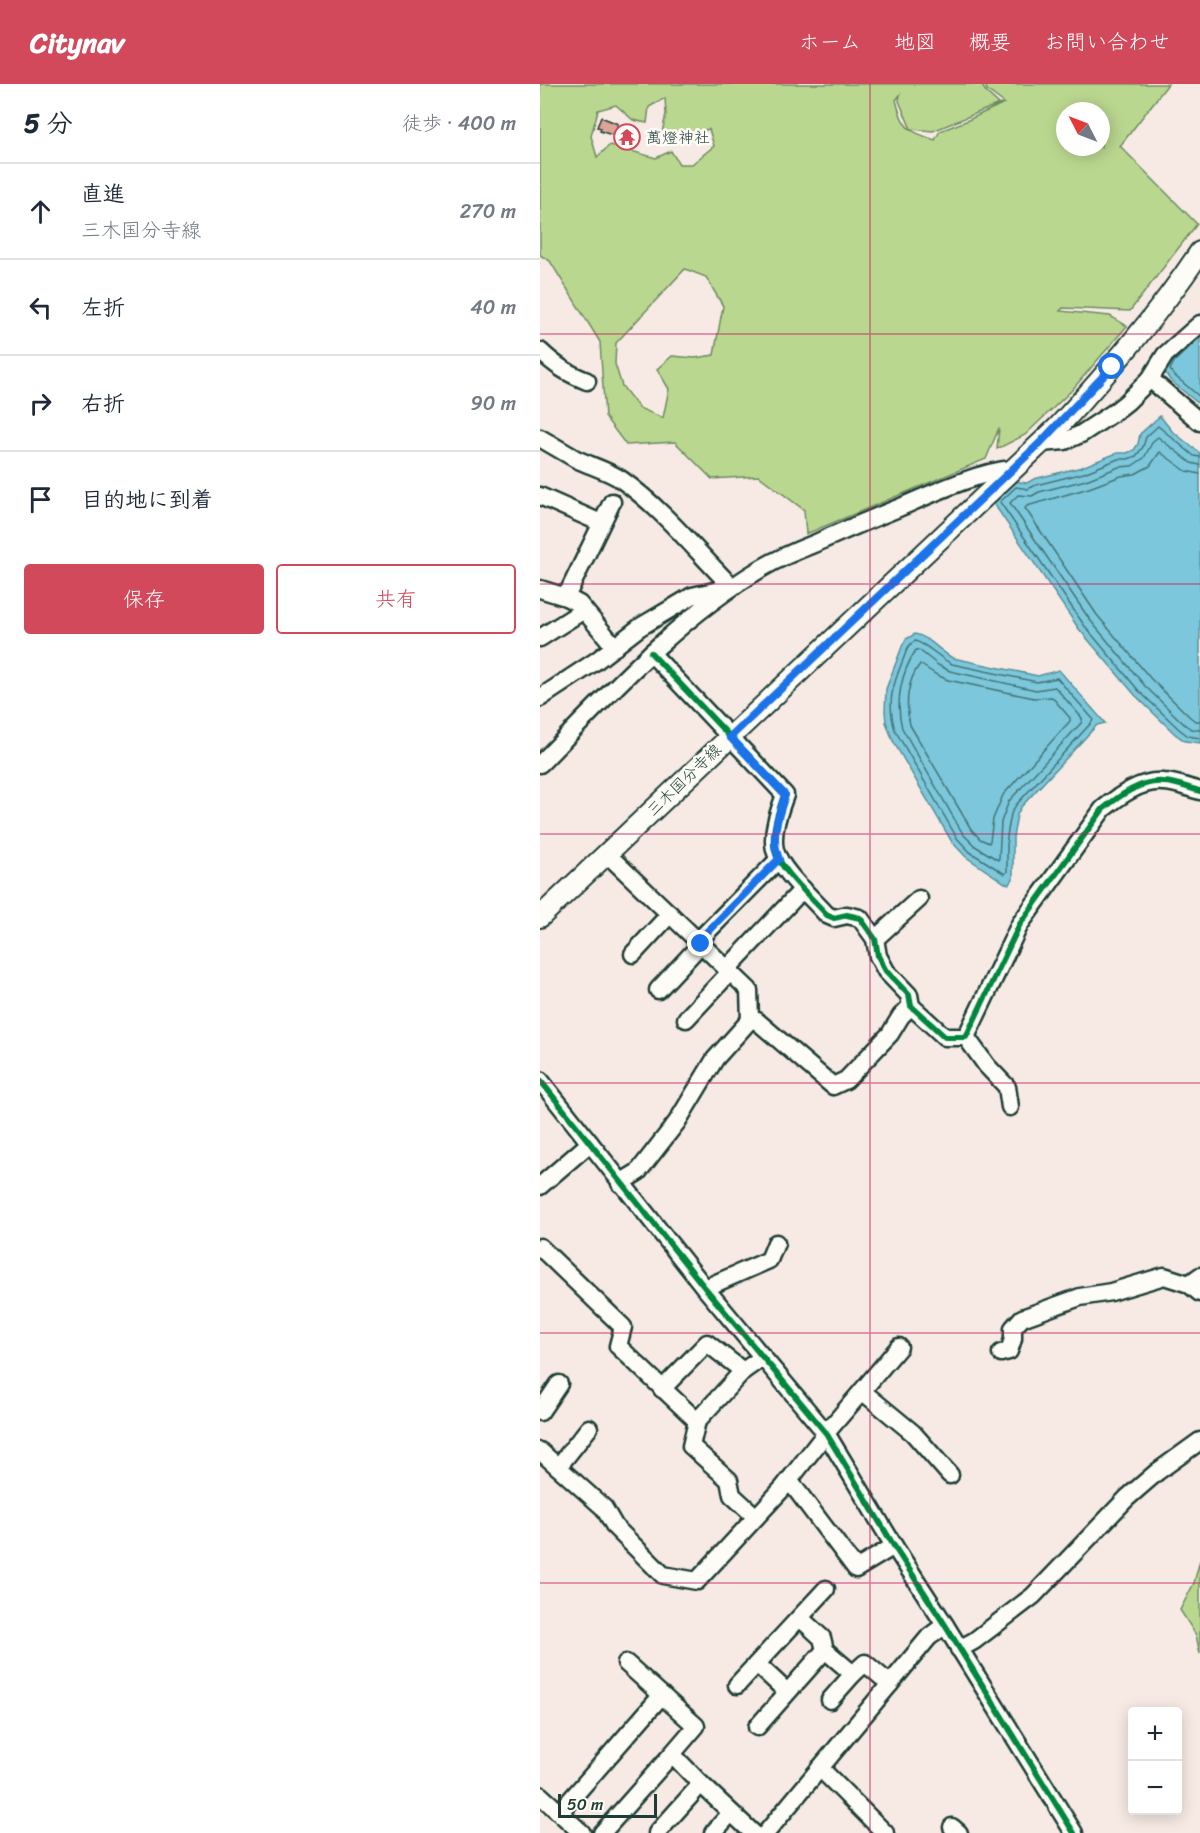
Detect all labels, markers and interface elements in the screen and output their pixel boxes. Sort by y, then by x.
text: Citynav [30,18,124,67]
text: ホーム [799,23,861,61]
text: 地図 [894,23,936,61]
text: 概要 [969,23,1011,61]
text: お問い合わせ [1044,23,1170,61]
text: 5 分 [24,100,73,146]
north arrow [1056,102,1110,156]
text: 徒歩 · 400 m [402,106,516,141]
temple icon: 萬燈神社 [612,122,642,152]
place label: 萬燈神社 [646,123,710,152]
text: 直進 [81,174,125,213]
text: 270 m [460,194,516,229]
icon: ahead [24,195,57,228]
text: 三木国分寺線 [81,213,201,248]
text: 左折 [81,288,125,327]
text: 40 m [470,290,516,325]
icon: left [24,291,57,324]
route start [1098,353,1124,379]
text: 右折 [81,384,125,423]
text: 90 m [471,386,516,421]
icon: right [24,387,57,420]
text: 目的地に到着 [81,480,213,519]
icon: arrive [24,483,57,516]
button: 保存 [24,564,264,634]
button: 共有 [276,564,516,634]
street label: 三木国分寺線 [639,736,729,824]
route end [687,930,713,956]
map controls [1128,1707,1182,1815]
button: + [1128,1707,1182,1761]
button: − [1128,1761,1182,1815]
text: 50 m [567,1790,603,1819]
scale bar [558,1791,657,1818]

